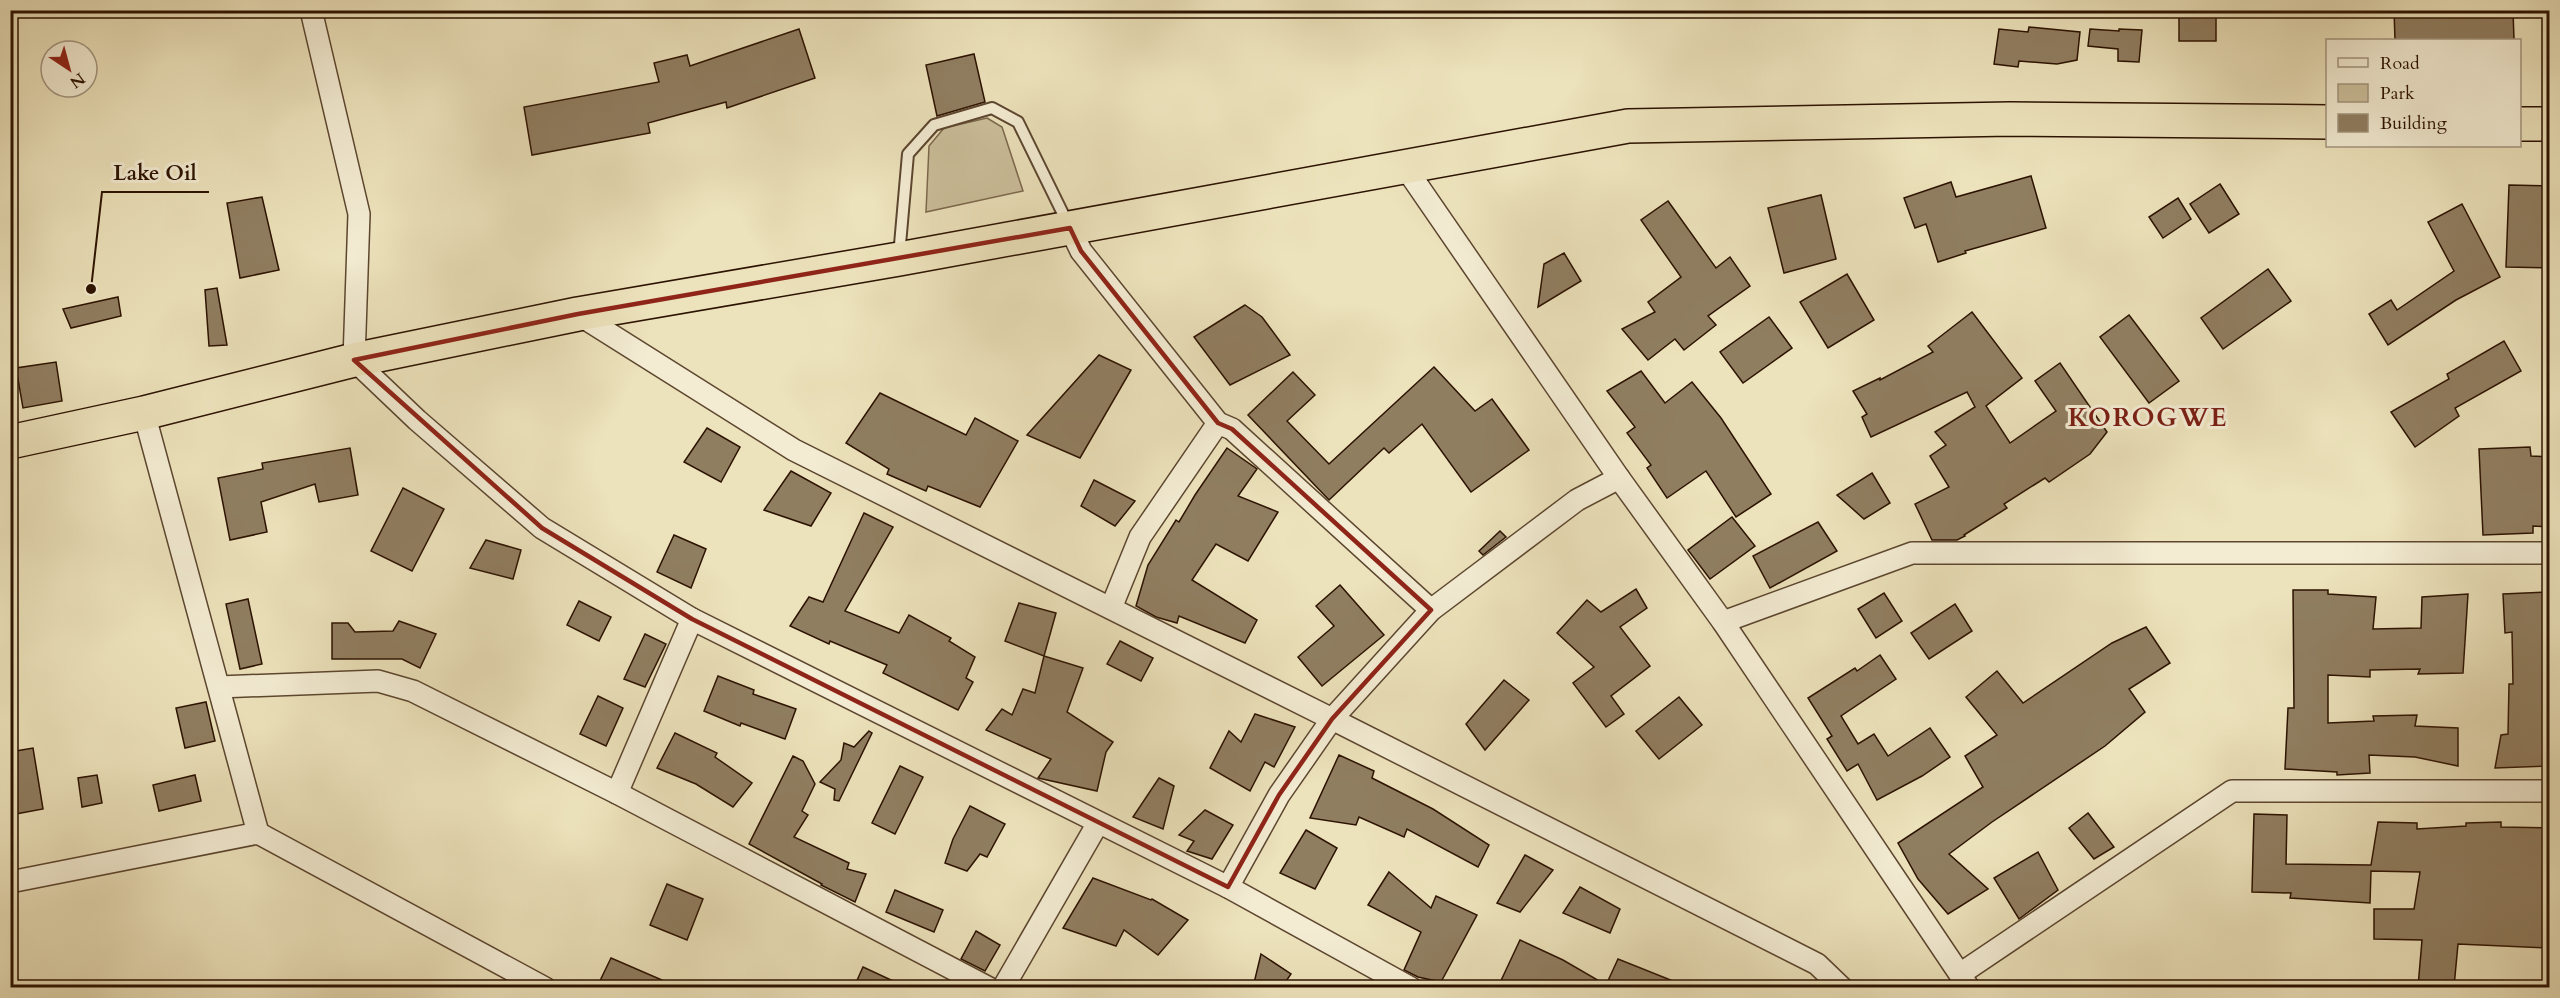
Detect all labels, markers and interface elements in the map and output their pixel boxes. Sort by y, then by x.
north arrow [39,39,99,99]
legend [2326,39,2521,147]
text: Road [2380,51,2420,76]
text: N [65,67,89,93]
text: Park [2380,81,2415,106]
text: Building [2380,111,2448,136]
callout: Lake Oil [102,153,209,192]
text: Lake Oil [113,159,197,188]
district label: KOROGWE [2068,400,2228,435]

